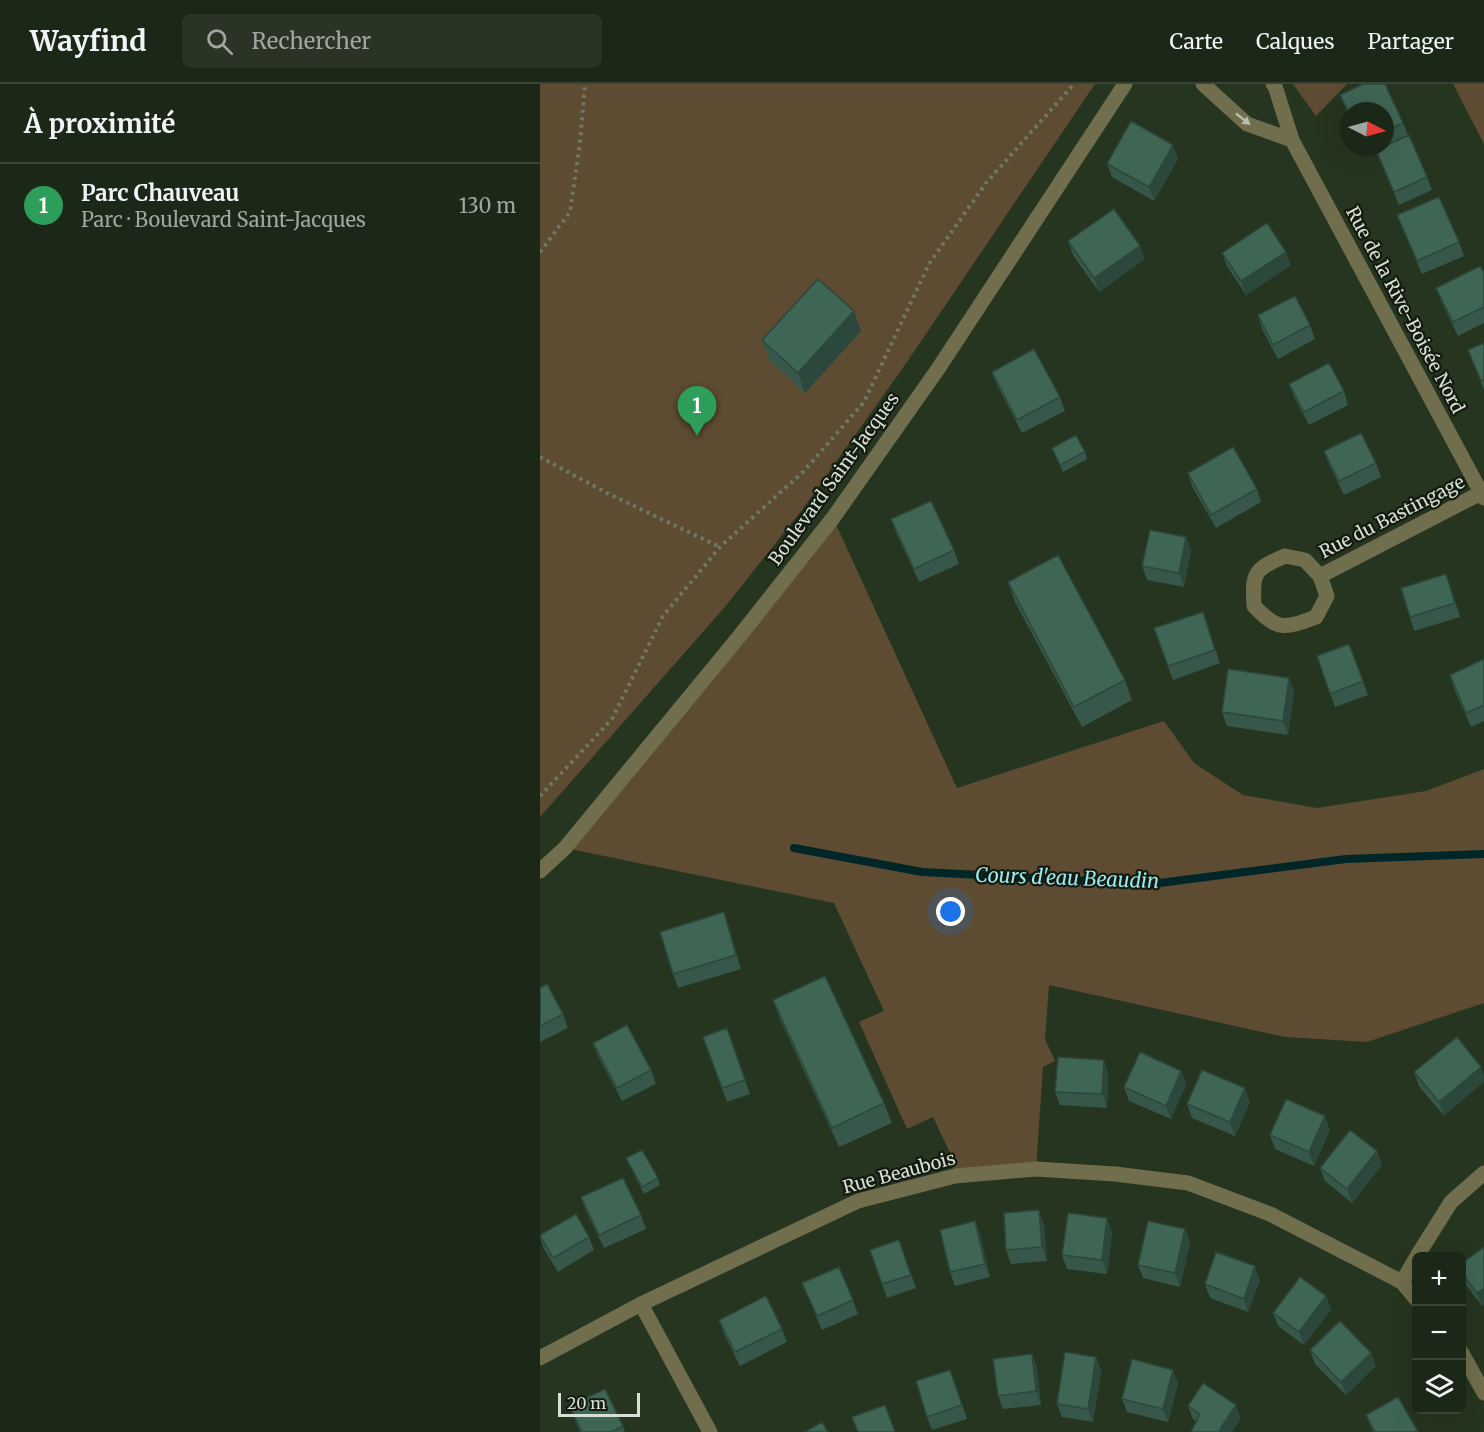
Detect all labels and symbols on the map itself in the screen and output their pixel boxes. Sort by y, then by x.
north arrow [1340,102,1394,156]
one-way arrow [1235,113,1251,126]
street label: Rue de la Rive-Boisée Nord [1341,202,1470,417]
pin: 1 [678,386,716,436]
street label: Boulevard Saint-Jacques [763,388,904,570]
street label: Rue du Bastingage [1315,470,1468,563]
water label: Cours d'eau Beaudin [975,862,1159,893]
your location [936,897,965,926]
street label: Rue Beaubois [840,1146,958,1199]
scale bar [558,1390,640,1418]

